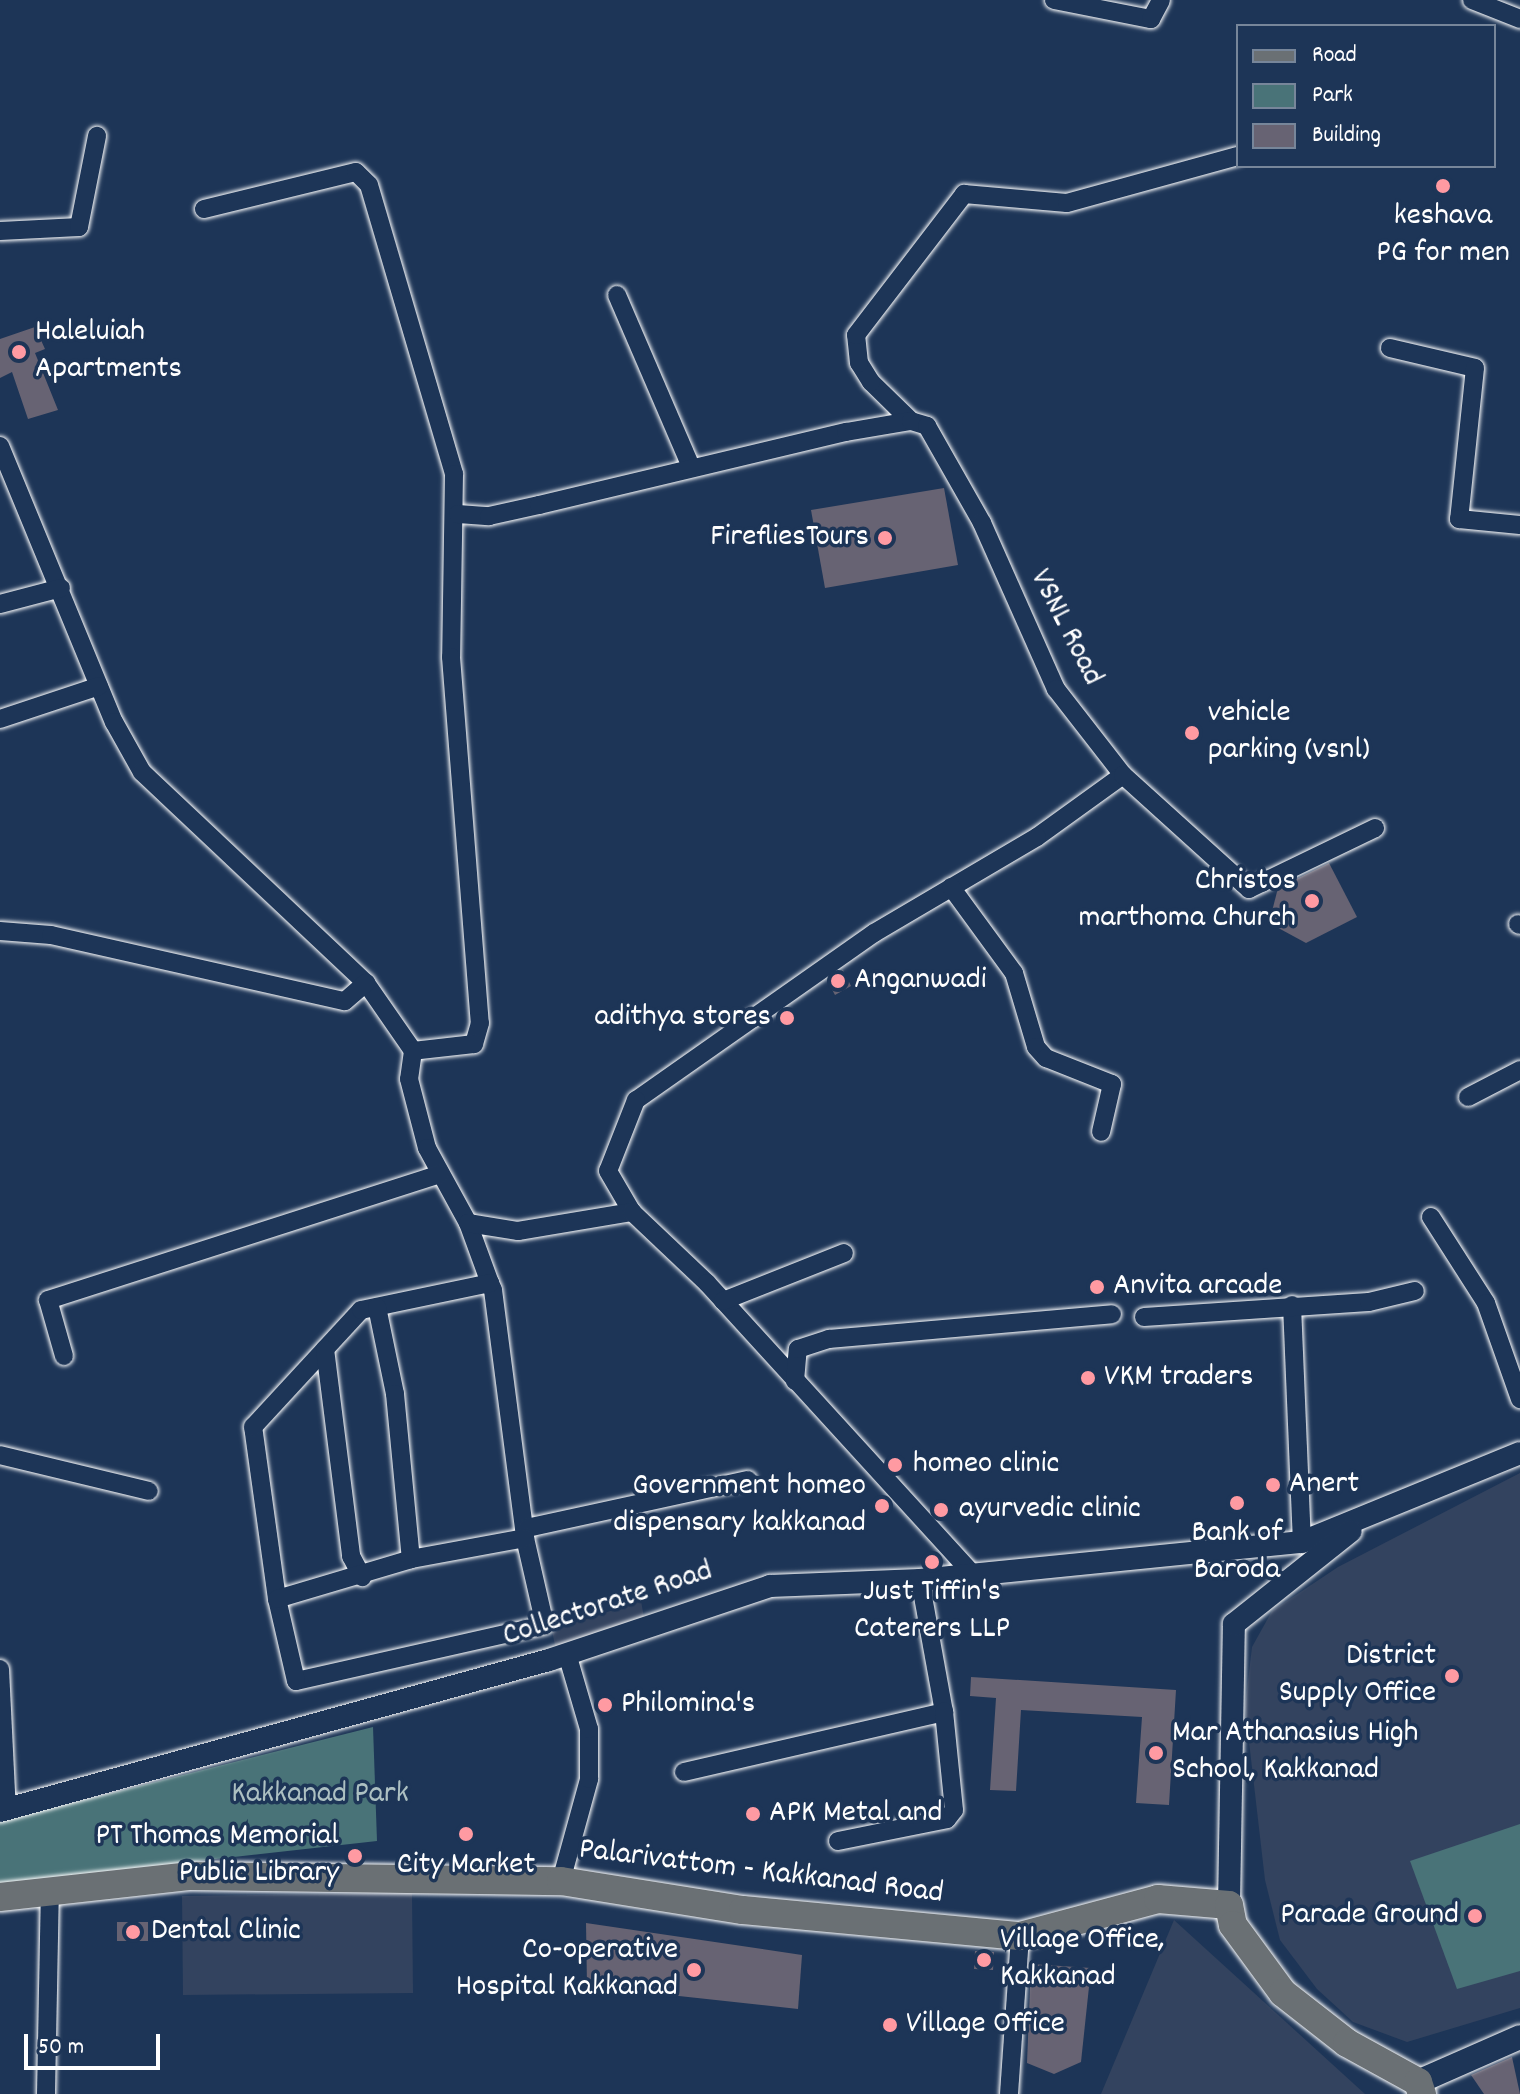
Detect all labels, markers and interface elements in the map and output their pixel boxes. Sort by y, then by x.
legend [1236,24,1496,168]
text: Road [1312,39,1357,73]
text: Park [1312,79,1353,113]
text: Building [1312,119,1381,153]
marker: keshava PG for men [1434,177,1452,195]
place label: keshava PG for men [1376,199,1510,274]
place label: Haleluiah Apartments [35,315,182,390]
marker: Haleluiah Apartments [10,343,28,361]
place label: FirefliesTours [710,519,869,557]
marker: FirefliesTours [876,529,894,547]
street label: VSNL Road [1019,563,1111,693]
place label: vehicle parking (vsnl) [1208,696,1370,771]
marker: vehicle parking (vsnl) [1183,724,1201,742]
place label: Christos marthoma Church [1078,864,1296,939]
marker: Christos marthoma Church [1303,892,1321,910]
place label: Anganwadi [854,962,987,1000]
marker: Anganwadi [829,972,847,990]
place label: adithya stores [594,999,771,1037]
marker: adithya stores [778,1009,796,1027]
place label: Anvita arcade [1113,1268,1282,1306]
marker: Anvita arcade [1088,1278,1106,1296]
place label: VKM traders [1104,1359,1253,1397]
marker: VKM traders [1079,1369,1097,1387]
place label: homeo clinic [913,1446,1059,1484]
marker: homeo clinic [884,1454,906,1476]
place label: Anert [1289,1466,1359,1504]
place label: Government homeo dispensary kakkanad [613,1469,866,1544]
marker: Anert [1264,1476,1282,1494]
place label: ayurvedic clinic [959,1491,1141,1529]
marker: Bank of Baroda [1228,1494,1246,1512]
marker: Government homeo dispensary kakkanad [873,1497,891,1515]
marker: ayurvedic clinic [930,1499,952,1521]
place label: Bank of Baroda [1192,1516,1282,1591]
street label: Collectorate Road [498,1553,718,1657]
marker: Just Tiffin's Caterers LLP [923,1553,941,1571]
place label: Just Tiffin's Caterers LLP [854,1575,1010,1650]
place label: District Supply Office [1279,1639,1436,1714]
marker: District Supply Office [1443,1667,1461,1685]
place label: Philomina's [621,1686,755,1724]
marker: Philomina's [596,1696,614,1714]
place label: Mar Athanasius High School, Kakkanad [1172,1716,1419,1791]
marker: Mar Athanasius High School, Kakkanad [1147,1744,1165,1762]
park label: Kakkanad Park [231,1776,409,1814]
place label: APK Metal and [769,1795,943,1833]
marker: APK Metal and [744,1805,762,1823]
place label: PT Thomas Memorial Public Library [95,1819,339,1894]
marker: City Market [457,1825,475,1843]
street label: Palarivattom - Kakkanad Road [577,1832,945,1914]
marker: PT Thomas Memorial Public Library [346,1847,364,1865]
place label: City Market [397,1847,535,1885]
place label: Parade Ground [1280,1897,1459,1935]
marker: Parade Ground [1466,1907,1484,1925]
place label: Dental Clinic [151,1913,301,1951]
marker: Dental Clinic [122,1921,144,1943]
place label: Village Office, Kakkanad [1000,1923,1165,1998]
place label: Co-operative Hospital Kakkanad [456,1933,678,2008]
marker: Village Office, Kakkanad [975,1951,993,1969]
marker: Co-operative Hospital Kakkanad [685,1961,703,1979]
place label: Village Office [906,2006,1065,2044]
marker: Village Office [881,2016,899,2034]
scale bar [28,2018,164,2068]
text: 50 m [38,2031,84,2065]

